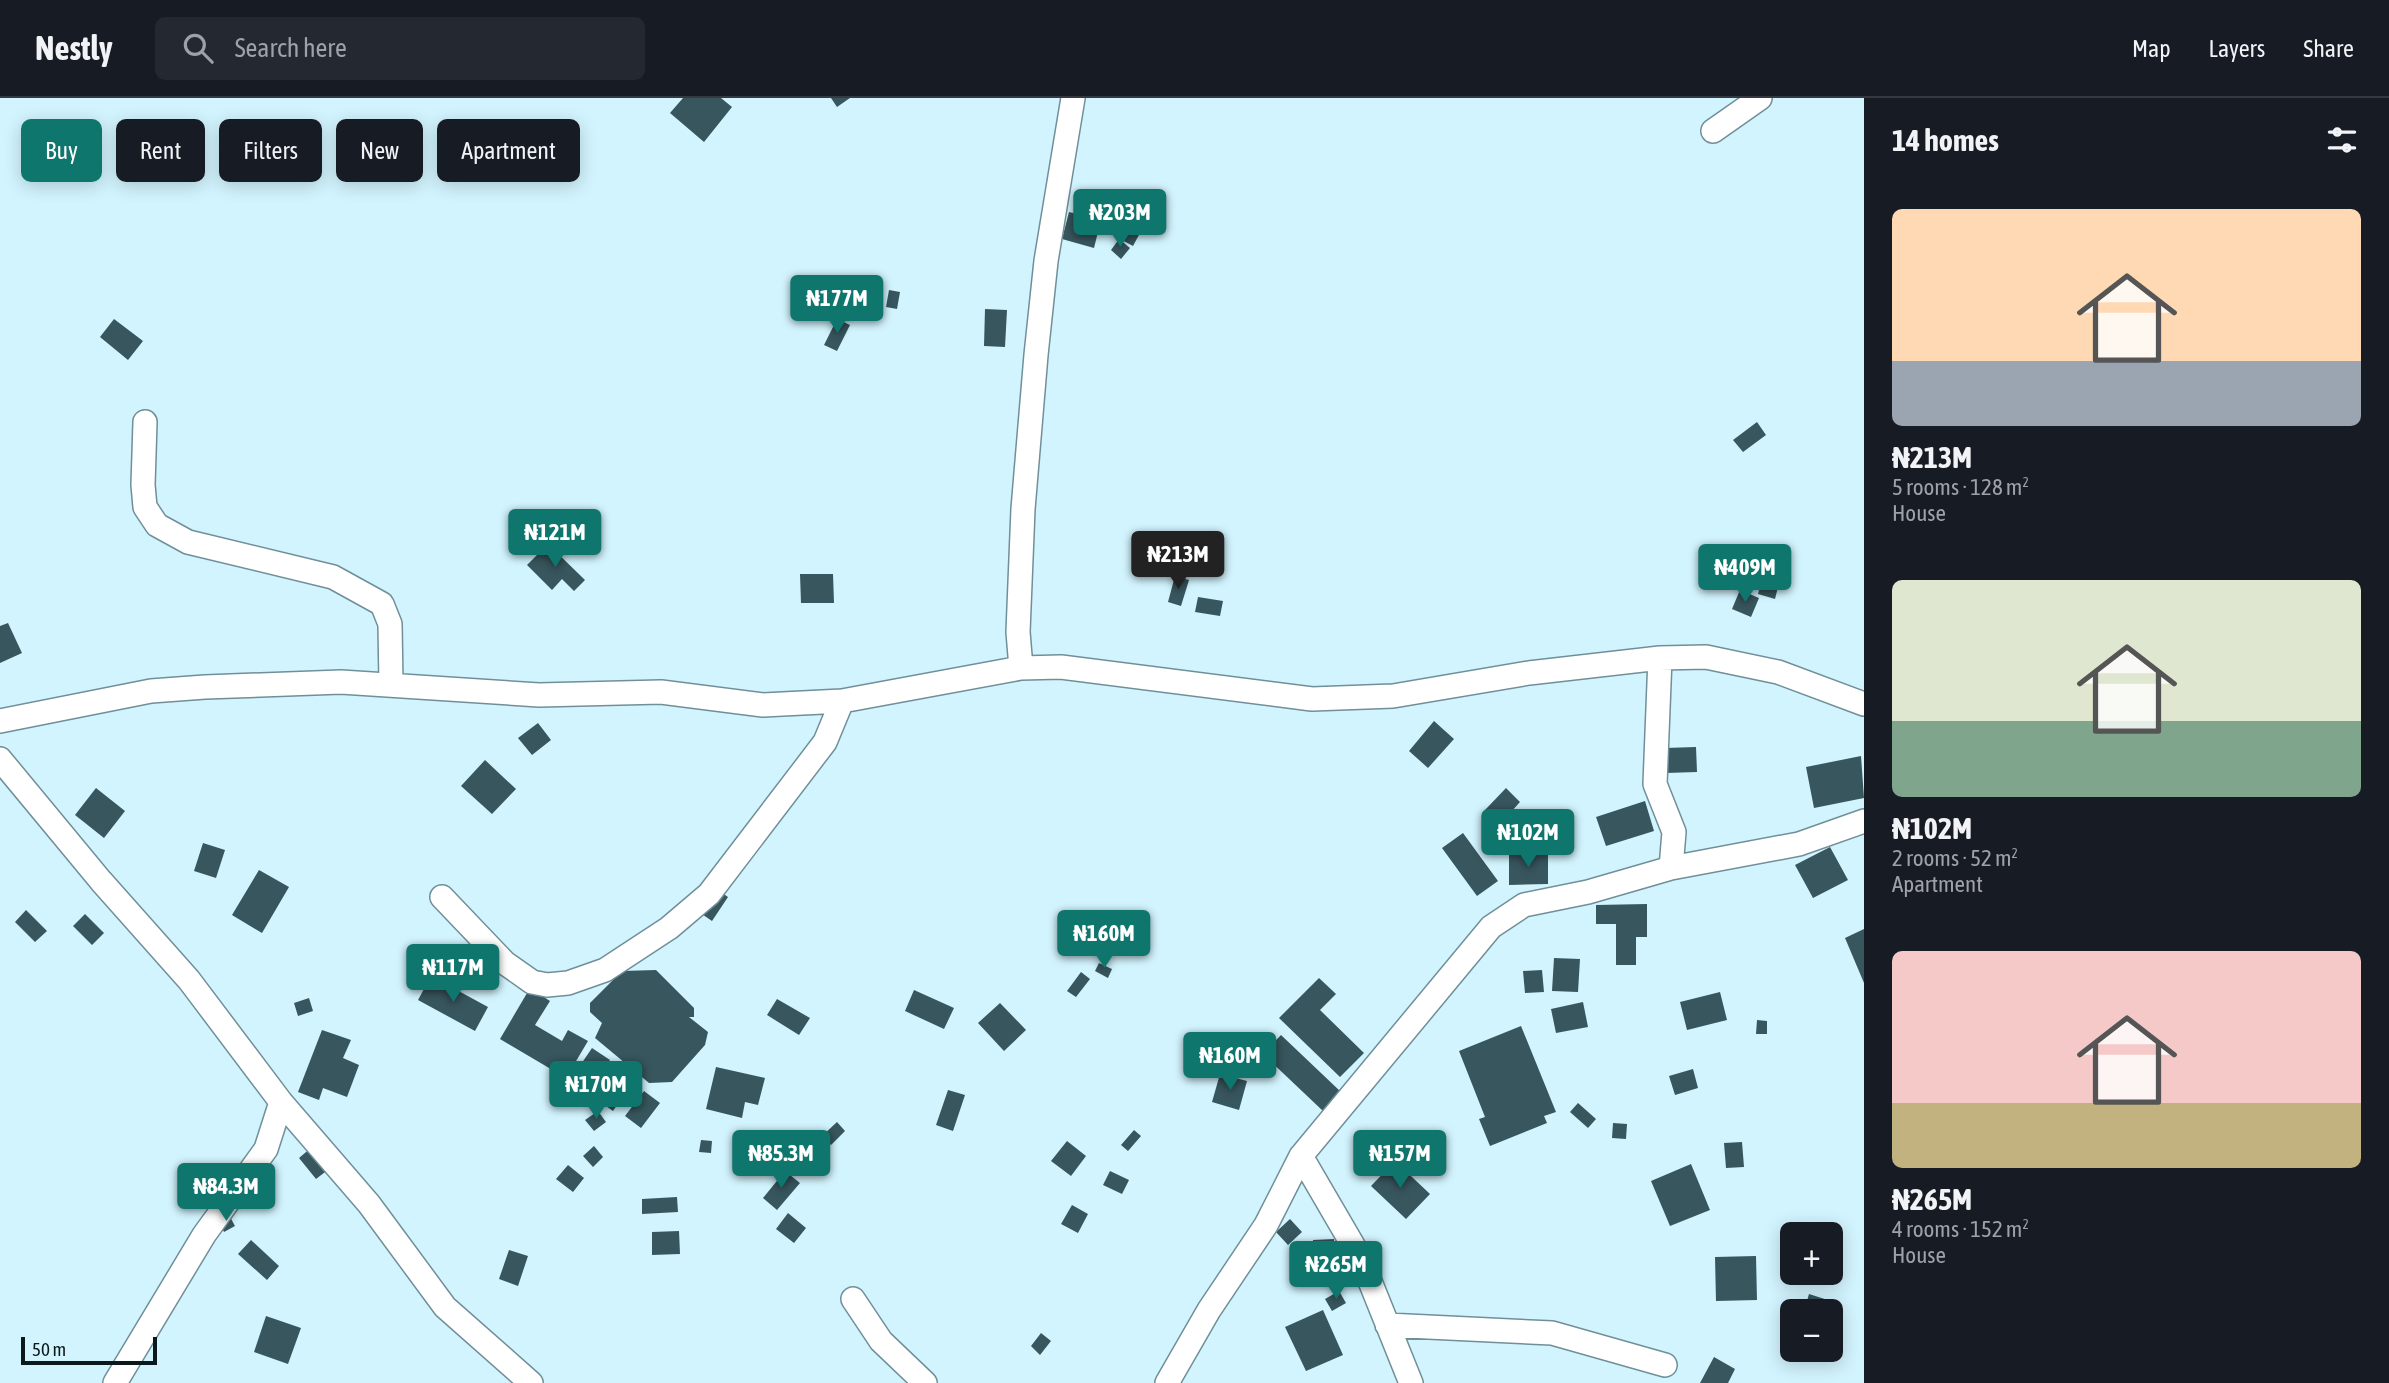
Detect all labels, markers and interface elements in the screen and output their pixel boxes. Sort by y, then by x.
search box [155,17,645,80]
text: Nestly [35,29,113,67]
icon: search [179,29,217,67]
text: Search here [235,33,347,63]
text: Map [2132,35,2171,62]
text: Layers [2209,35,2265,62]
text: Share [2303,35,2354,62]
chip: Buy [21,119,102,182]
chip: Rent [116,119,205,182]
chip: Filters [219,119,322,182]
chip: New [336,119,423,182]
chip: Apartment [437,119,580,182]
icon: filters [2323,121,2361,159]
text: 14 homes [1892,123,1999,157]
pin: ₦203M [1071,190,1169,249]
text: ₦203M [1089,199,1151,225]
icon: home [2064,255,2190,381]
pin: ₦177M [788,275,886,335]
text: ₦177M [806,285,868,311]
text: ₦213M [1892,440,1972,474]
text: 5 rooms · 128 m² [1892,474,2029,500]
text: House [1892,500,1946,526]
pin: ₦121M [506,510,604,569]
text: ₦121M [524,519,586,545]
pin: ₦213M [1129,532,1227,591]
text: ₦213M [1147,541,1209,567]
pin: ₦409M [1696,545,1794,604]
text: ₦409M [1714,554,1776,580]
icon: home [2064,626,2190,752]
pin: ₦102M [1479,810,1577,869]
text: ₦102M [1892,811,1972,845]
text: ₦102M [1497,819,1559,845]
text: 2 rooms · 52 m² [1892,845,2018,871]
text: Apartment [1892,871,1983,897]
pin: ₦160M [1055,910,1153,970]
text: ₦160M [1073,920,1135,946]
pin: ₦117M [404,944,502,1004]
text: ₦117M [422,954,484,980]
icon: home [2064,997,2190,1123]
pin: ₦160M [1181,1032,1279,1092]
text: ₦160M [1199,1042,1261,1068]
pin: ₦170M [547,1062,645,1121]
text: ₦170M [565,1071,627,1097]
pin: ₦85.3M [724,1130,838,1190]
pin: ₦157M [1351,1130,1449,1190]
text: ₦85.3M [748,1140,814,1166]
text: ₦157M [1369,1140,1431,1166]
pin: ₦84.3M [169,1164,283,1223]
text: ₦84.3M [193,1173,259,1199]
text: ₦265M [1892,1182,1972,1216]
text: 4 rooms · 152 m² [1892,1216,2029,1242]
map controls [1780,1222,1843,1362]
button: + [1780,1222,1843,1285]
pin: ₦265M [1287,1242,1385,1301]
text: House [1892,1242,1946,1268]
text: ₦265M [1305,1251,1367,1277]
button: − [1780,1299,1843,1362]
scale bar [21,1334,158,1366]
text: 50 m [32,1338,66,1360]

